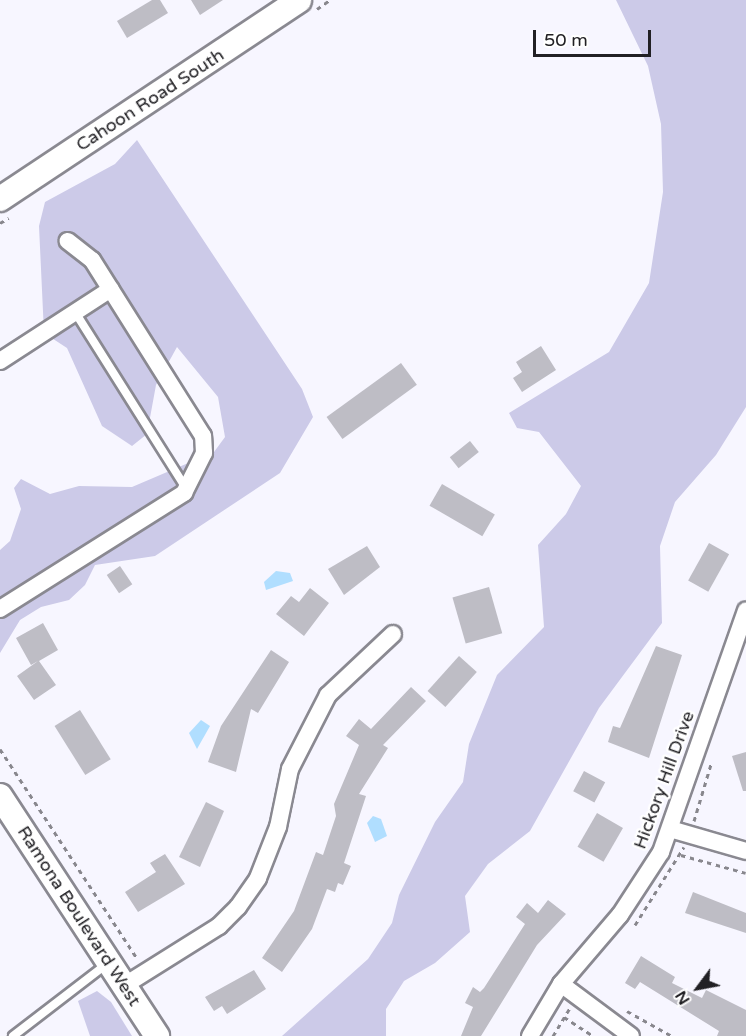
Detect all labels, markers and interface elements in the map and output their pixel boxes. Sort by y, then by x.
scale bar [536,18,654,56]
text: 50 m [544,29,588,51]
street label: Cahoon Road South [72,44,228,156]
street label: Hickory Hill Drive [629,708,699,852]
street label: Ramona Boulevard West [13,822,145,1010]
north arrow [668,958,728,1018]
text: N [671,987,695,1008]

